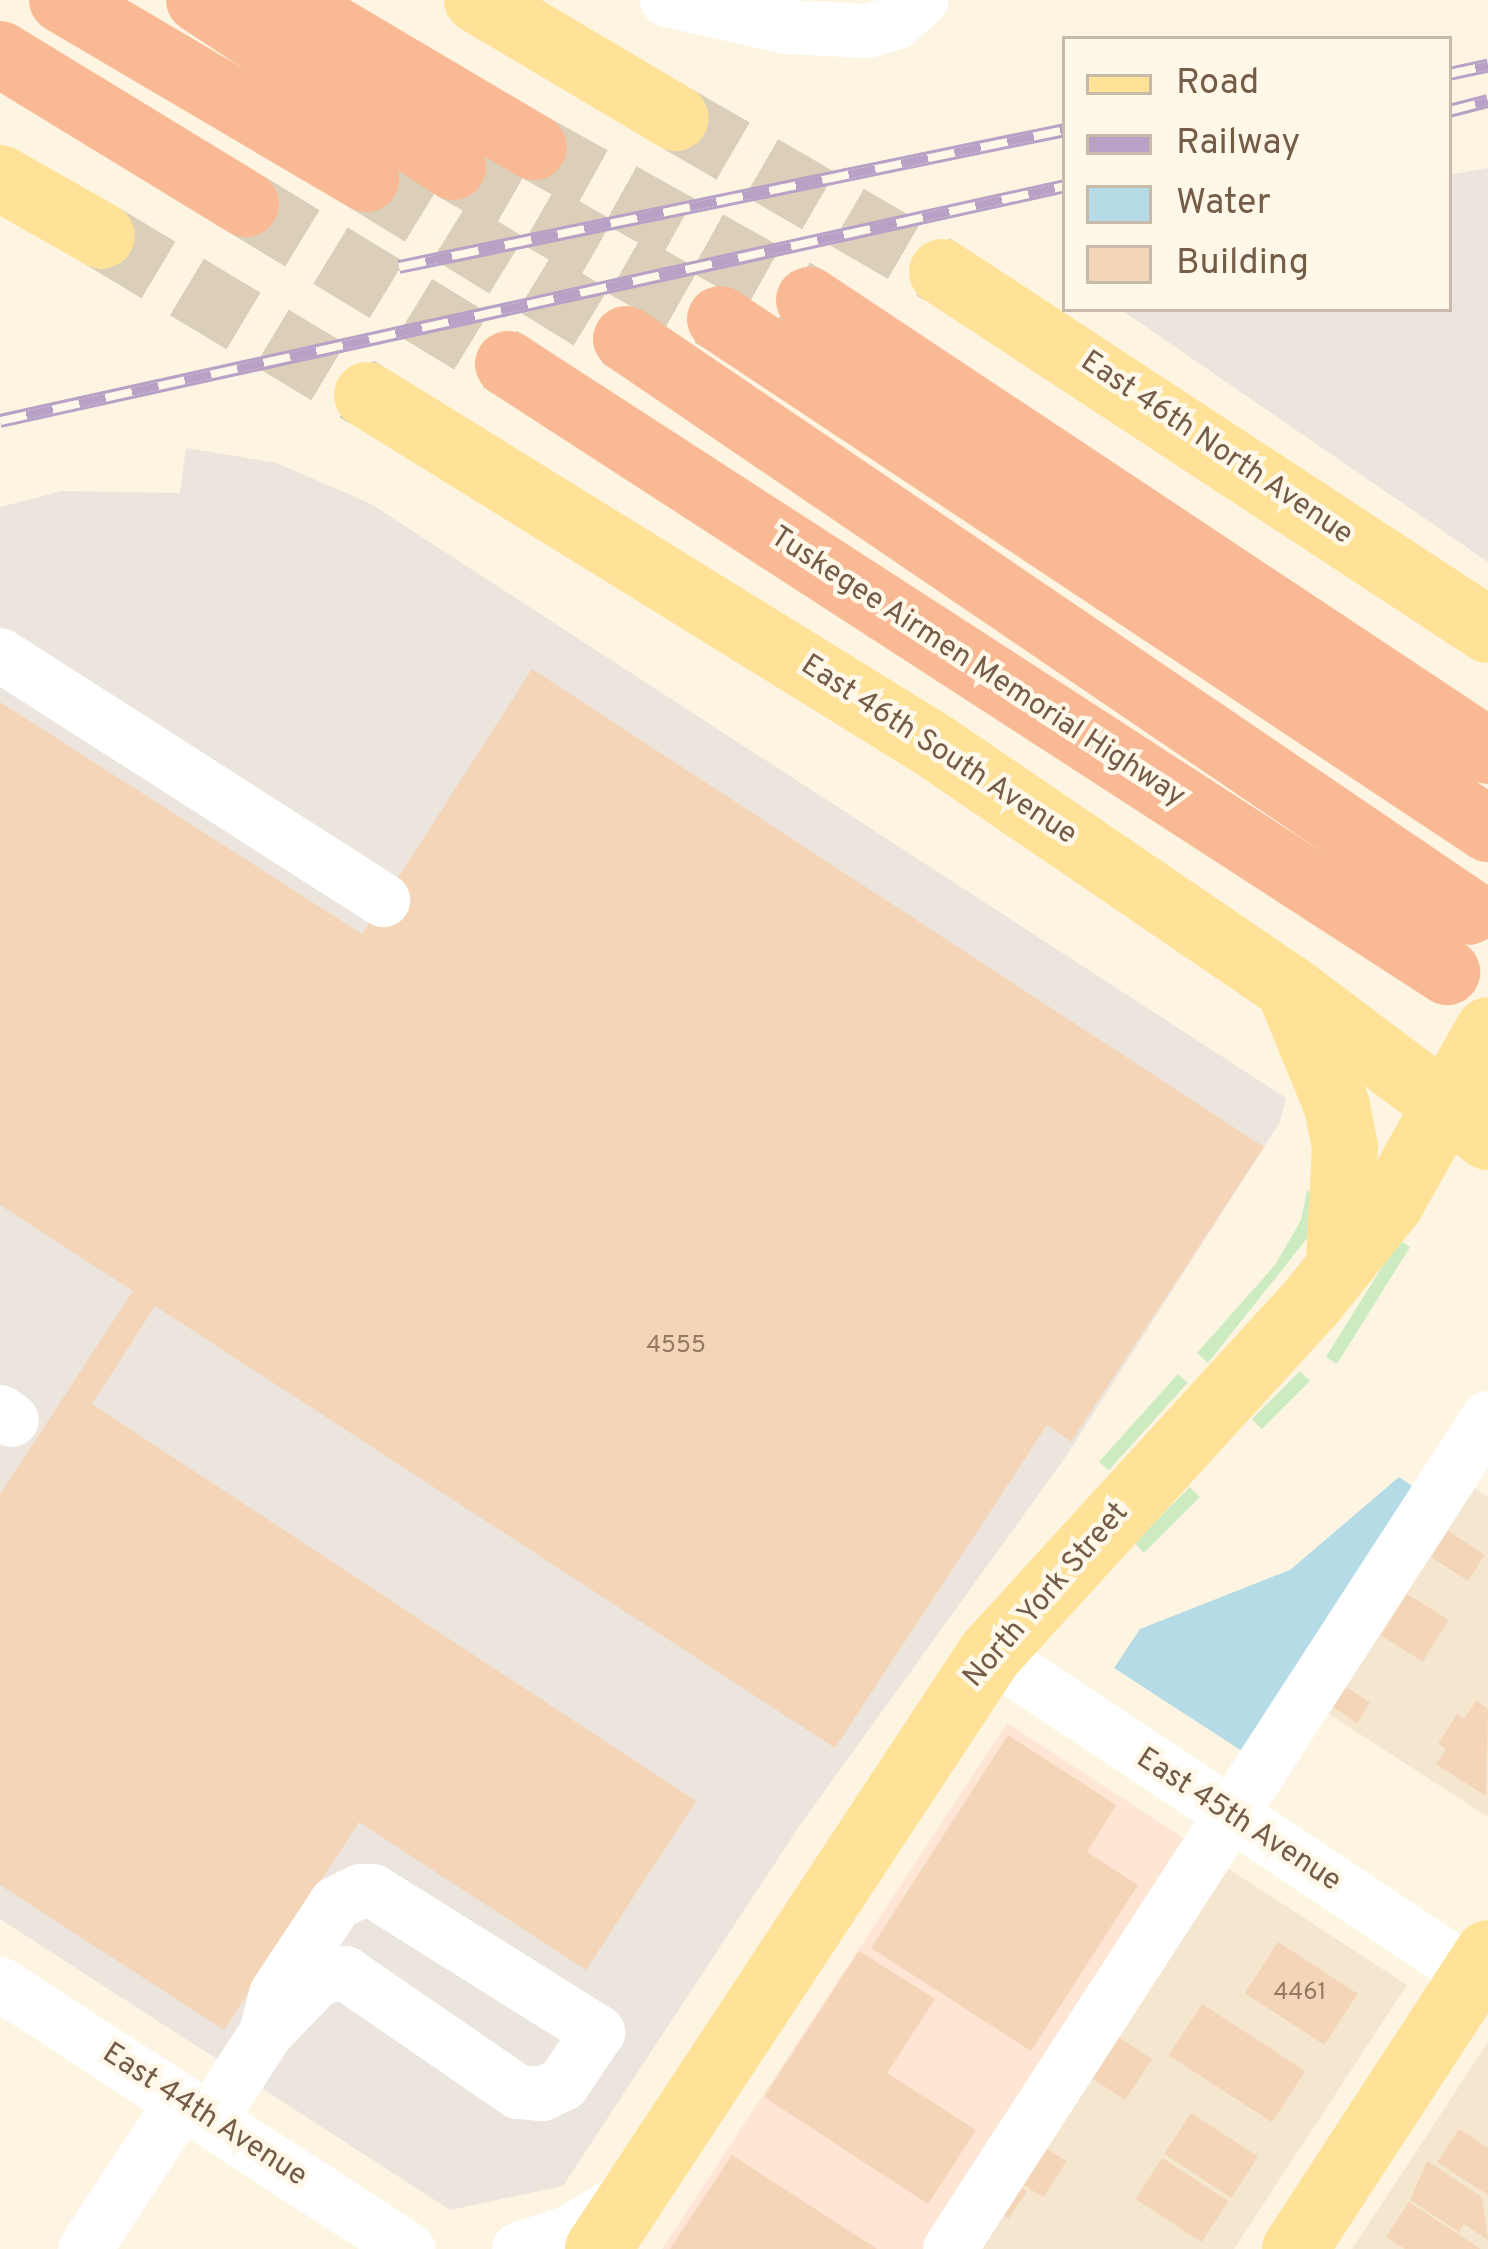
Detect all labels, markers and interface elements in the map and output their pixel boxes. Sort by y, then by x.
legend [1062,36,1452,312]
text: Road [1176,61,1259,107]
text: Railway [1176,121,1300,167]
text: Water [1176,181,1271,227]
text: Building [1176,241,1309,287]
street label: East 46th North Avenue [1072,344,1360,554]
street label: Tuskegee Airmen Memorial Highway [762,520,1192,816]
street label: East 46th South Avenue [793,648,1083,854]
house number: 4555 [646,1333,706,1361]
street label: North York Street [956,1496,1138,1696]
street label: East 45th Avenue [1128,1741,1348,1901]
house number: 4461 [1273,1980,1327,2008]
street label: East 44th Avenue [94,2036,314,2196]

